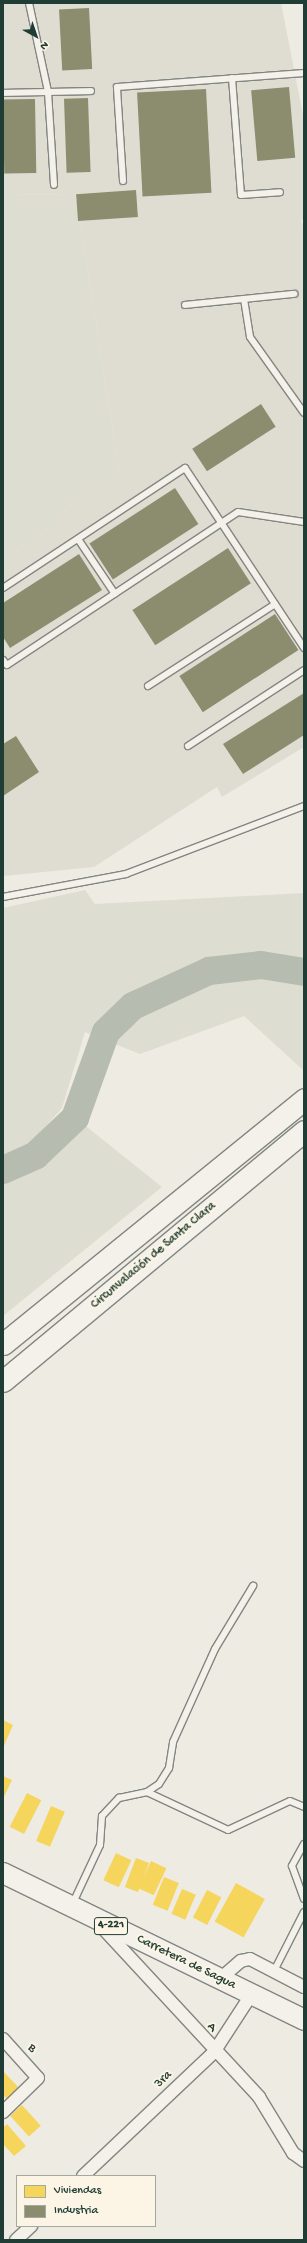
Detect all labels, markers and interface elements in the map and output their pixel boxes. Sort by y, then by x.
north arrow [16,16,56,56]
text: N [37,38,50,52]
street label: Circunvalación de Santa Clara [88,1199,220,1313]
road number: 4-221 [93,1916,129,1936]
street label: Carretera de Sagua [134,1932,238,1994]
street label: A [203,2020,219,2036]
street label: B [23,2041,39,2057]
street label: 3ra [152,2068,176,2092]
legend [16,2175,156,2227]
text: Viviendas [54,2184,101,2198]
text: Industria [54,2204,98,2218]

